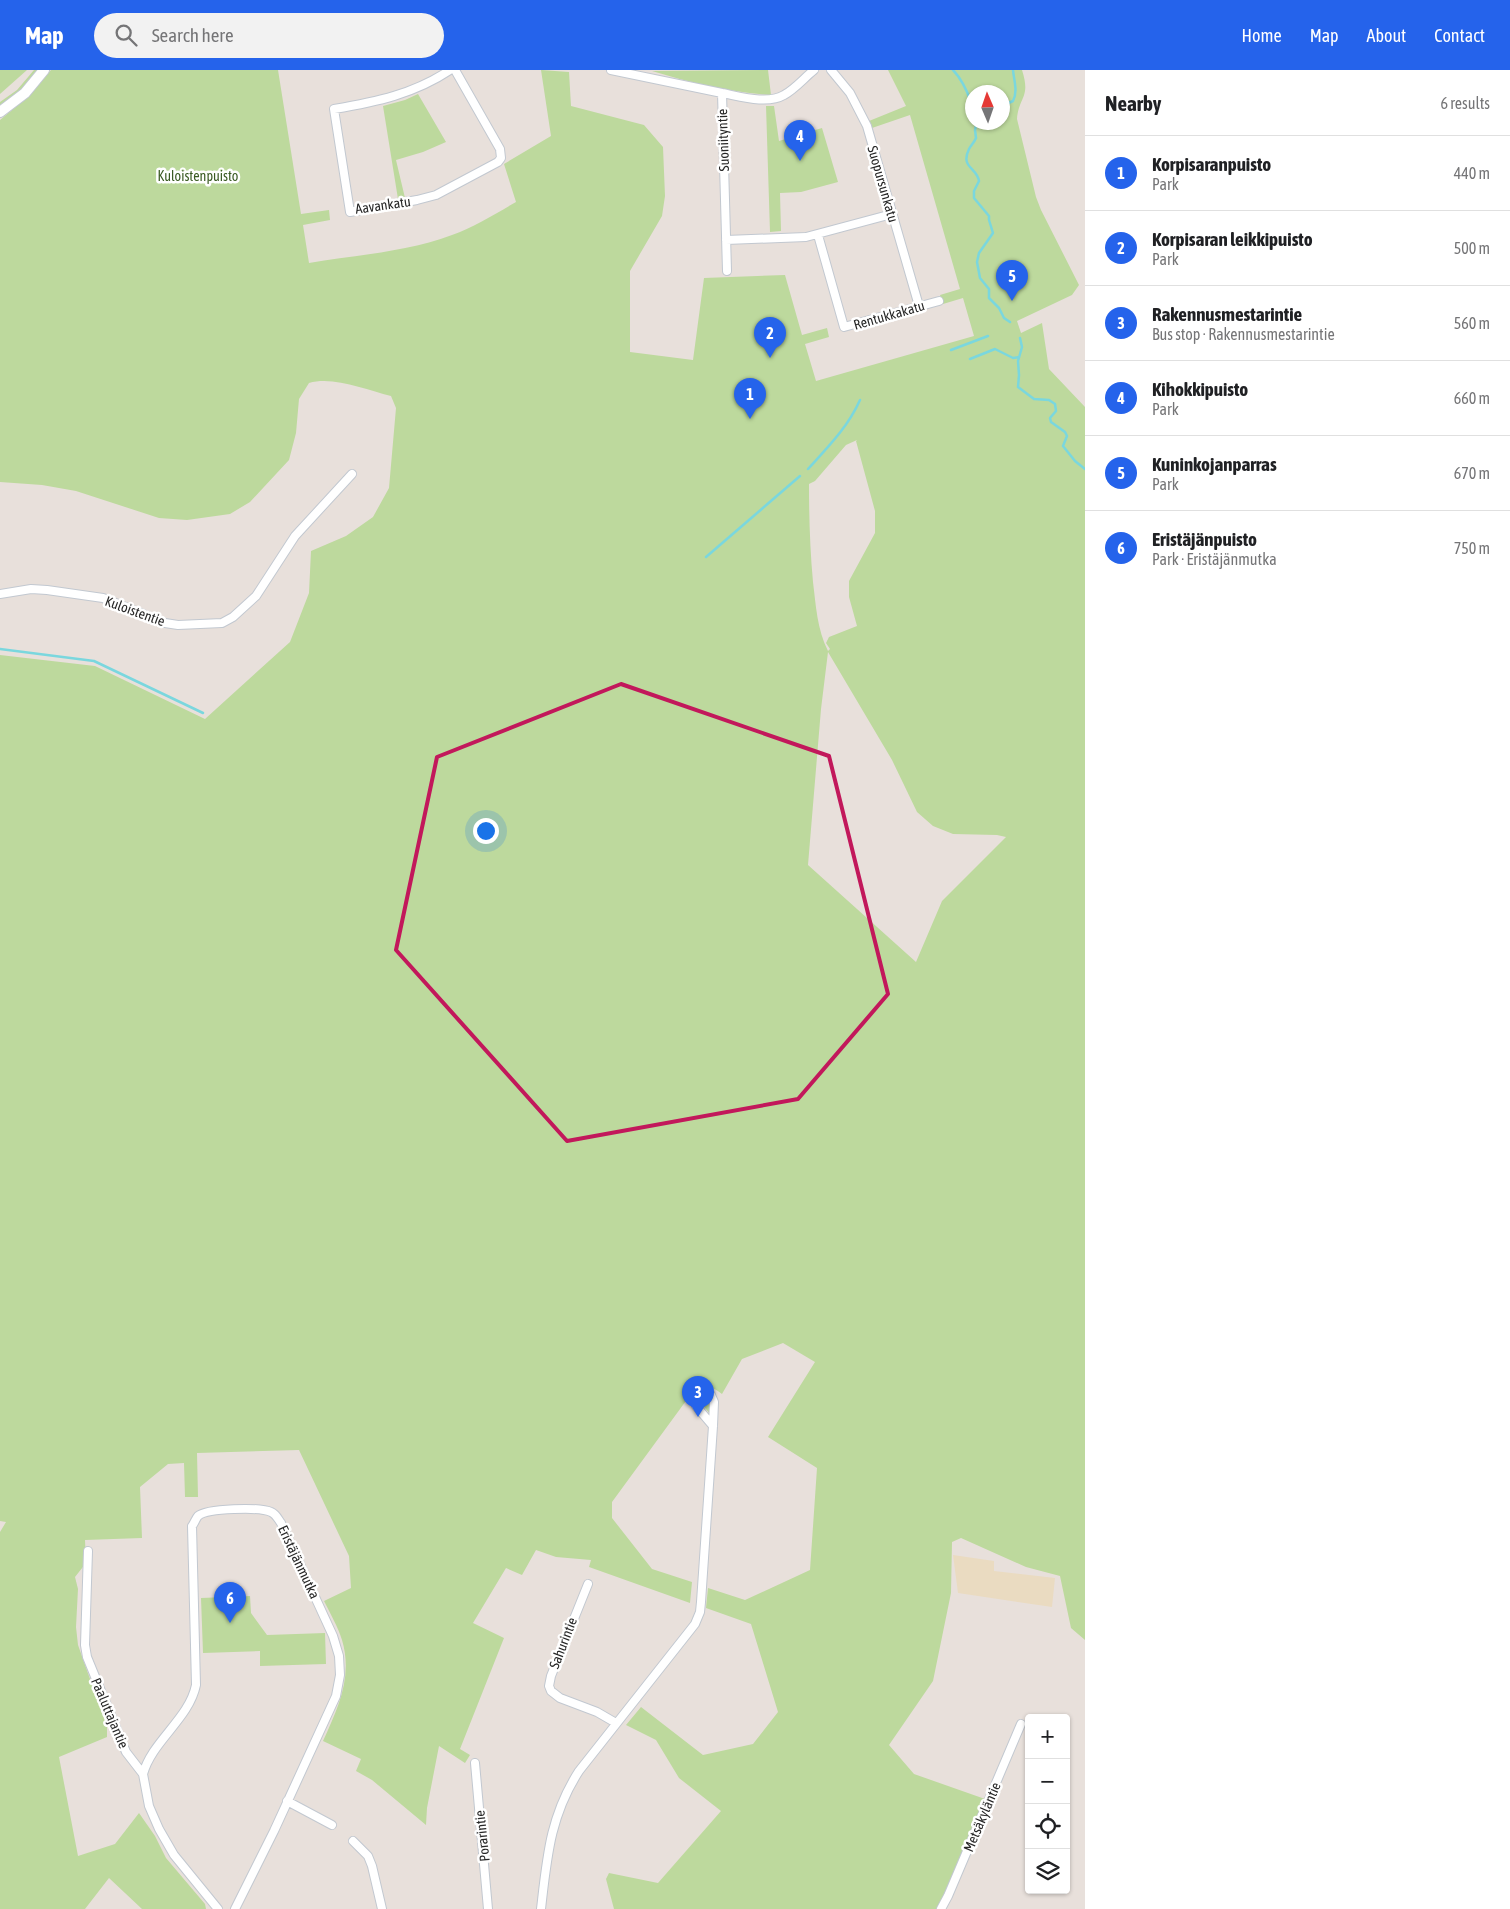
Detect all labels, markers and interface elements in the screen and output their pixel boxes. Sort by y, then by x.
search box [94,13,444,58]
icon: search [112,21,140,49]
text: Map [25,22,64,49]
text: Search here [152,24,234,46]
text: Home [1242,25,1282,46]
text: Map [1310,25,1339,46]
text: About [1367,25,1406,46]
text: Contact [1434,25,1485,46]
north arrow [965,85,1010,130]
text: Nearby [1105,91,1161,115]
text: 6 results [1440,94,1490,112]
street label: Suoniityntie [714,108,732,172]
pin: 4 [784,120,816,161]
street label: Suopursunkatu [864,144,902,224]
text: Korpisaranpuisto [1152,153,1271,175]
text: 1 [1117,164,1125,182]
text: 440 m [1454,164,1490,182]
park label: Kuloistenpuisto [158,168,238,184]
text: Park [1152,175,1179,193]
street label: Aavankatu [354,193,412,217]
text: Korpisaran leikkipuisto [1152,228,1313,250]
text: 2 [1117,239,1125,257]
text: 500 m [1454,239,1490,257]
text: Park [1152,250,1179,268]
pin: 5 [996,260,1028,301]
street label: Rentukkakatu [852,297,926,333]
text: Rakennusmestarintie [1152,303,1302,325]
text: 3 [1117,314,1125,332]
text: 560 m [1454,314,1490,332]
pin: 2 [754,317,786,358]
text: Bus stop · Rakennusmestarintie [1152,325,1335,343]
pin: 1 [734,378,766,419]
text: Kihokkipuisto [1152,378,1248,400]
text: 4 [1117,389,1125,407]
text: 660 m [1454,389,1490,407]
text: Park [1152,400,1179,418]
text: Kuninkojanparras [1152,453,1277,475]
text: 5 [1117,464,1125,482]
text: 670 m [1454,464,1490,482]
text: Park [1152,475,1179,493]
text: Eristäjänpuisto [1152,528,1257,550]
text: 6 [1117,539,1125,557]
text: 750 m [1454,539,1490,557]
text: Park · Eristäjänmutka [1152,550,1277,568]
street label: Kuloistentie [103,593,167,629]
your location [473,818,499,844]
pin: 3 [682,1376,714,1417]
street label: Eristäjänmutka [275,1523,323,1601]
pin: 6 [214,1582,246,1623]
street label: Sahurintie [546,1615,580,1671]
street label: Paaluttajantie [88,1675,132,1751]
map controls [1025,1714,1070,1894]
button: + [1025,1714,1070,1759]
button: − [1025,1759,1070,1804]
street label: Metsäkyläntie [960,1780,1004,1854]
button: locate [1025,1804,1070,1849]
street label: Porarintie [471,1810,493,1862]
button: layers [1025,1849,1070,1894]

